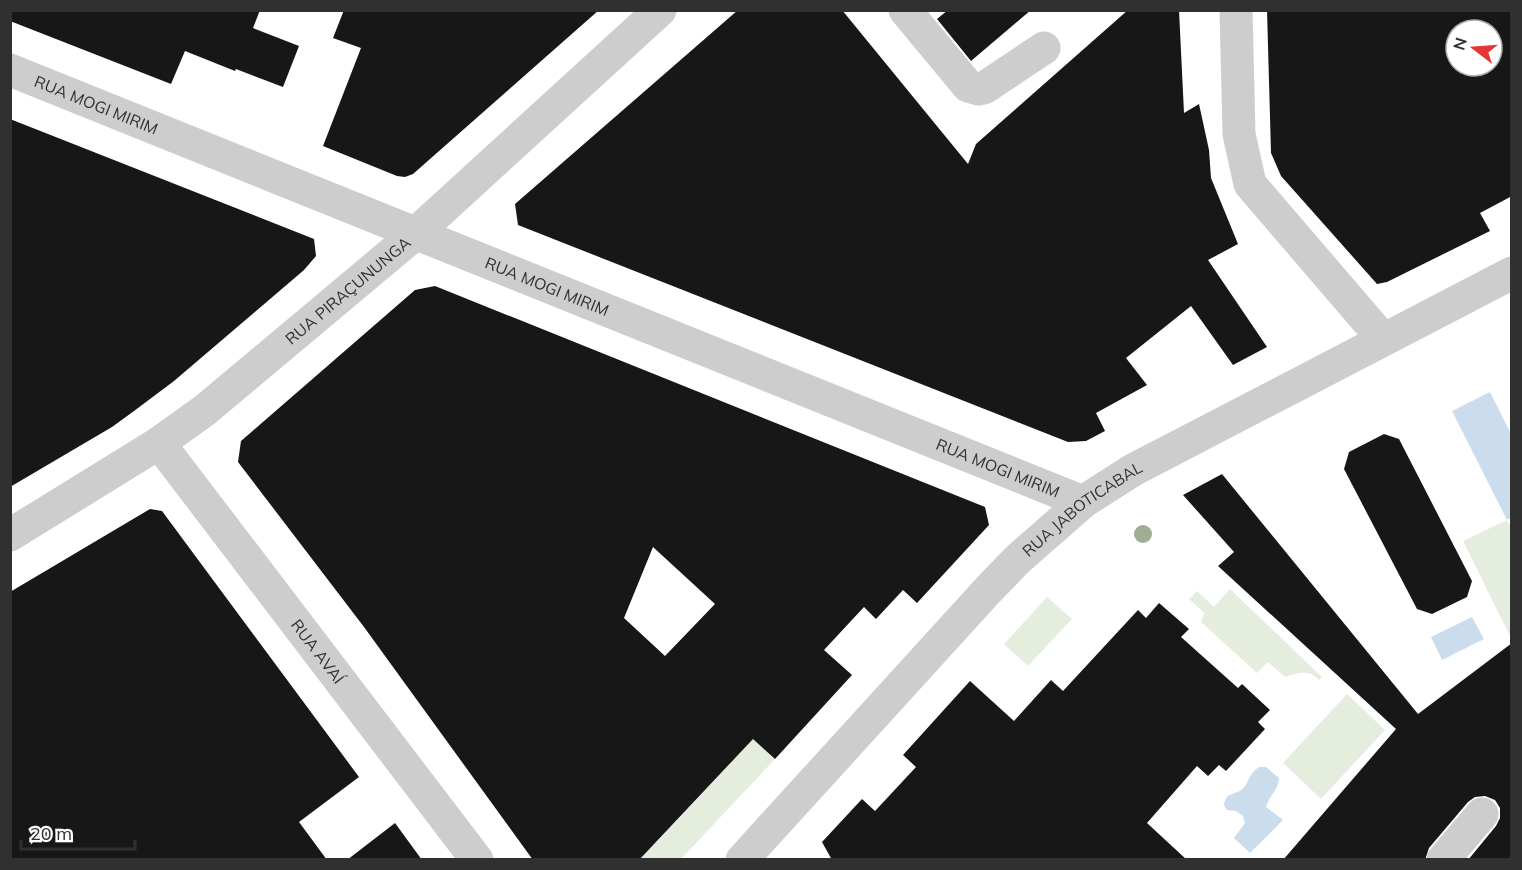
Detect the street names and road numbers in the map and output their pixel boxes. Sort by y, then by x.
street label: RUA MOGI MIRIM [31,71,161,139]
street label: RUA PIRAÇUNUNGA [281,232,415,349]
street label: RUA MOGI MIRIM [482,252,612,320]
street label: RUA MOGI MIRIM [933,434,1063,502]
street label: RUA JABOTICABAL [1018,457,1146,561]
street label: RUA AVAÍ [287,615,349,688]

